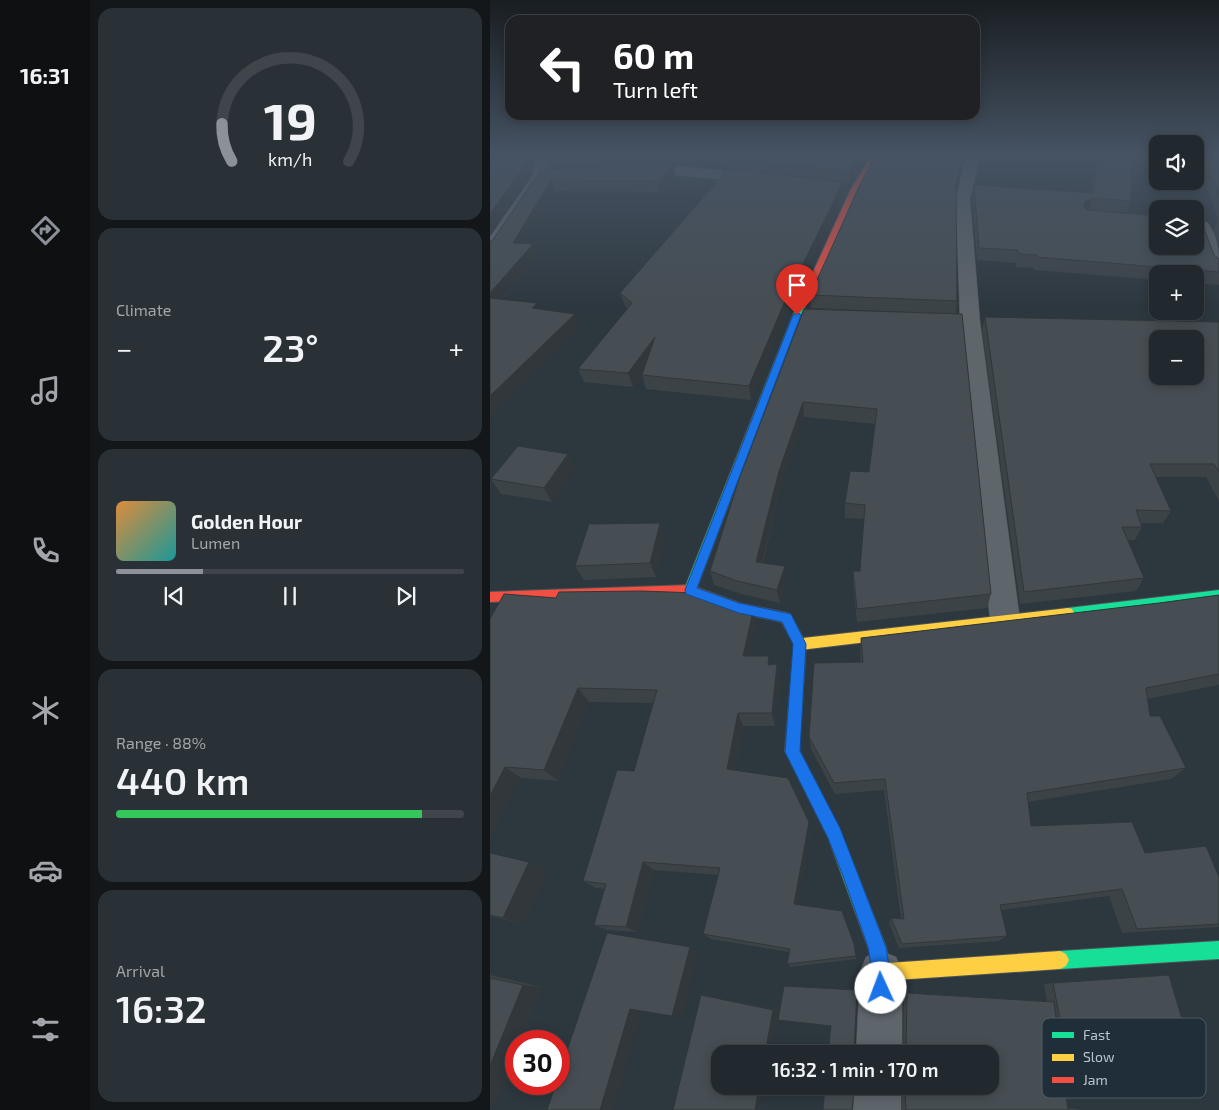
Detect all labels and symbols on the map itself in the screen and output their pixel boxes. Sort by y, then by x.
pin [776,264,818,315]
position arrow [854,961,906,1013]
legend [1042,1018,1206,1098]
text: Fast [1083,1026,1110,1043]
speed limit sign: 30 [505,1030,570,1095]
text: Slow [1083,1048,1115,1065]
text: Jam [1083,1071,1108,1088]

